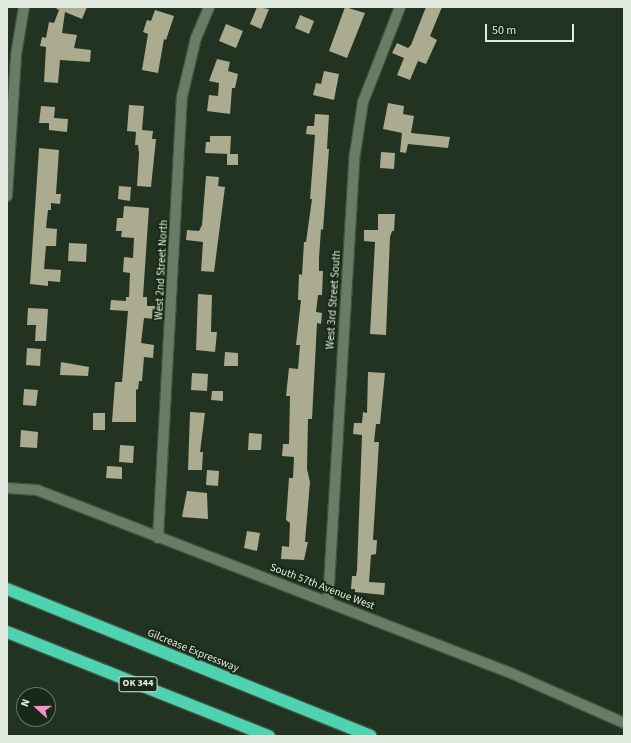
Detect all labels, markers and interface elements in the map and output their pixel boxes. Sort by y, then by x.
scale bar [487,16,576,42]
text: 50 m [492,22,516,39]
street label: West 2nd Street North [153,219,171,321]
street label: West 3rd Street South [324,250,344,350]
street label: South 57th Avenue West [268,561,376,613]
street label: Gilcrease Expressway [145,627,241,675]
road number: OK 344 [118,676,158,692]
north arrow [16,687,56,727]
text: N [17,697,34,709]

